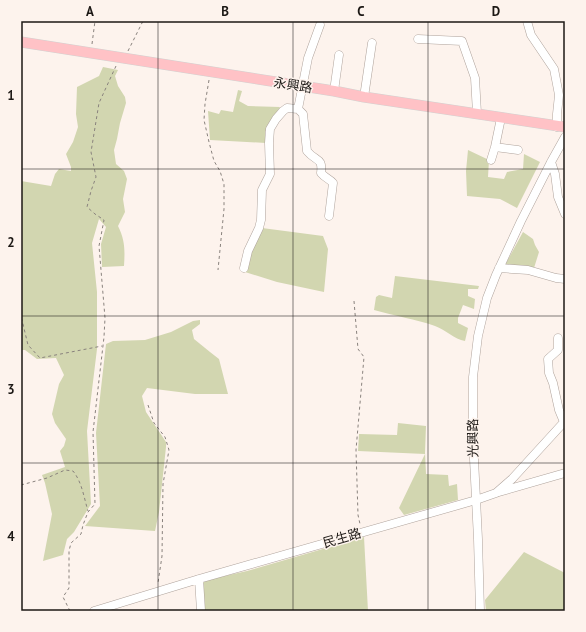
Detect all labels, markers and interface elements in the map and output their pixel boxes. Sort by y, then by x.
text: A [86,3,94,20]
text: B [221,3,229,20]
text: C [357,3,365,20]
text: D [492,3,500,20]
street label: 永興路 [272,74,314,96]
text: 1 [7,87,15,104]
text: 2 [7,234,15,251]
text: 3 [7,381,15,398]
street label: 光興路 [464,418,482,458]
street label: 民生路 [321,524,363,552]
text: 4 [7,528,15,545]

